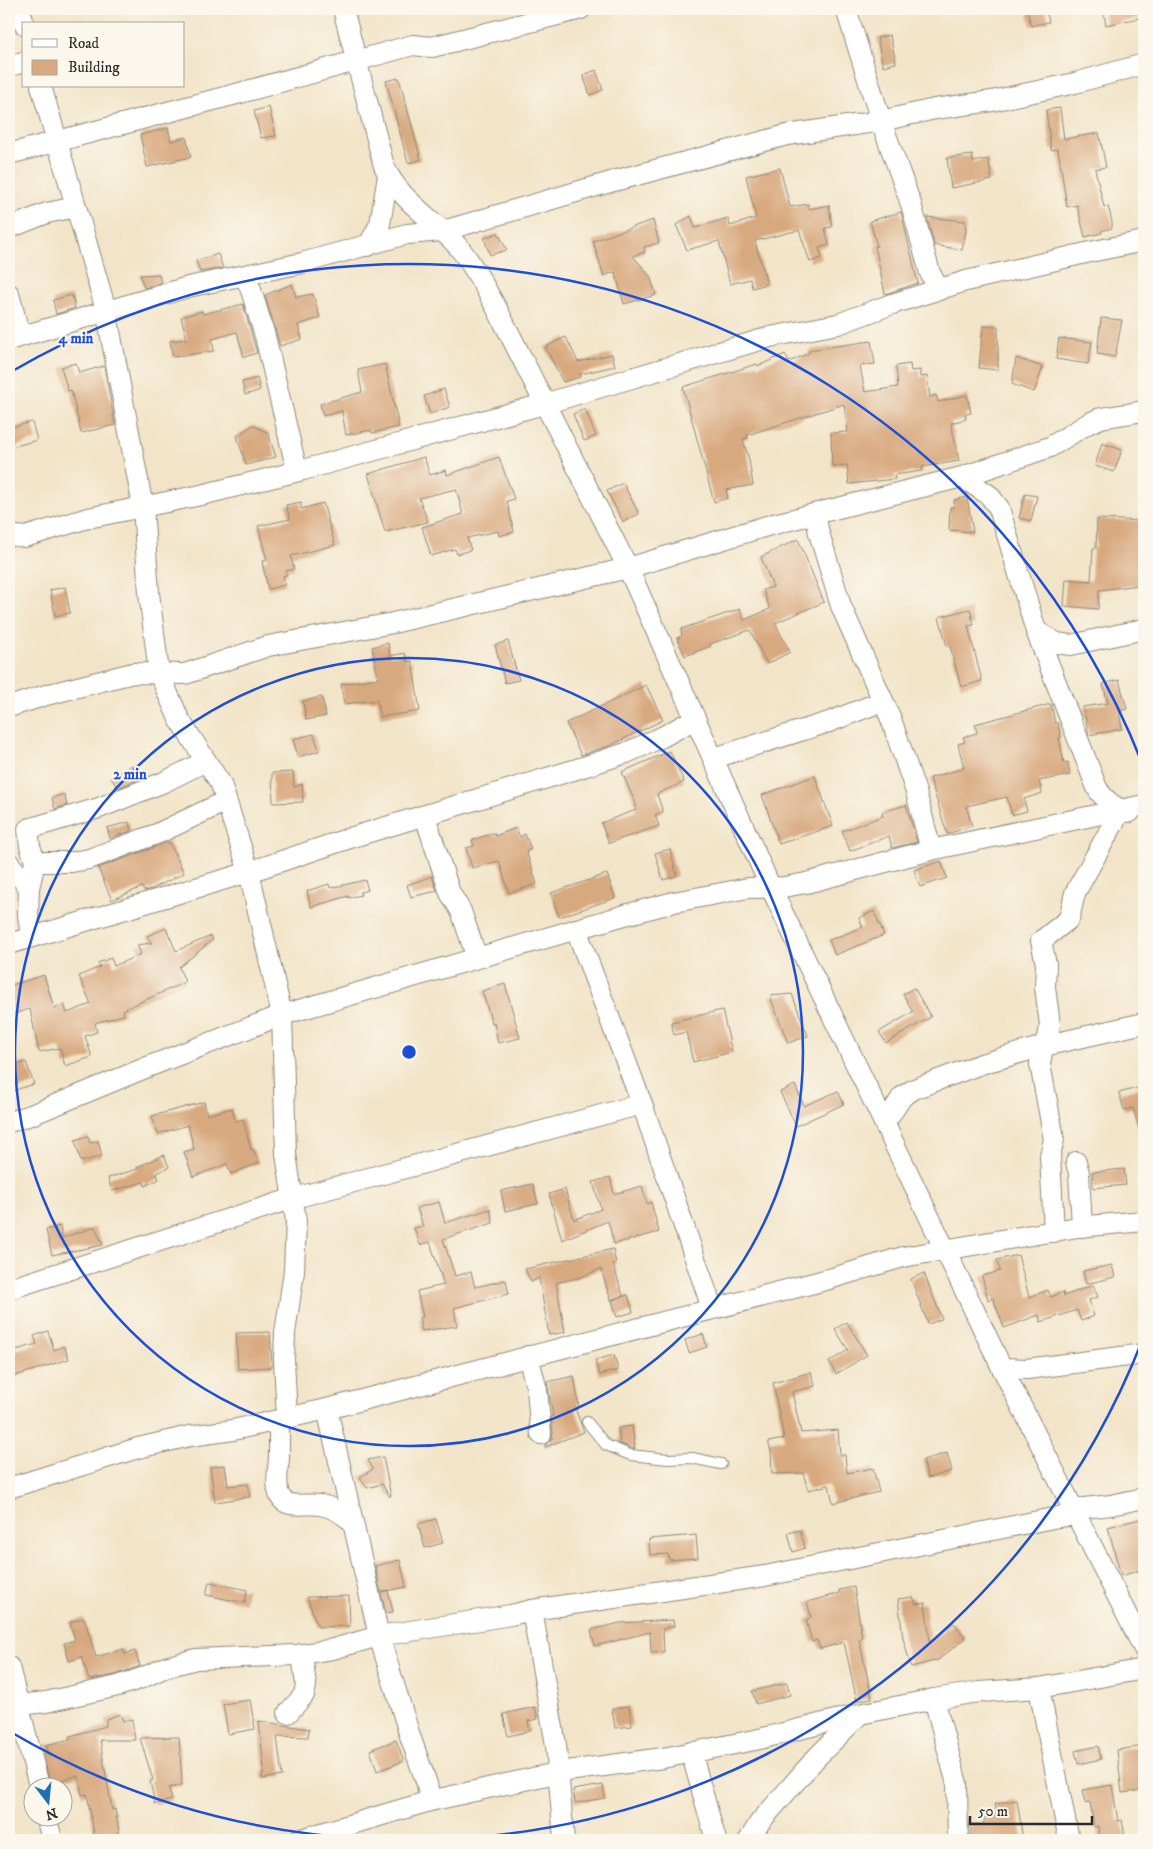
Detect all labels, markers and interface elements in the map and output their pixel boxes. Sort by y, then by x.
legend [22,22,185,88]
text: Road [68,34,100,53]
text: Building [68,58,120,77]
text: 4 min [58,329,94,348]
text: 2 min [113,765,147,784]
centre of rings [400,1043,418,1061]
north arrow [22,1776,72,1826]
scale bar [970,1794,1093,1826]
text: 50 m [978,1802,1008,1821]
text: N [43,1803,59,1824]

